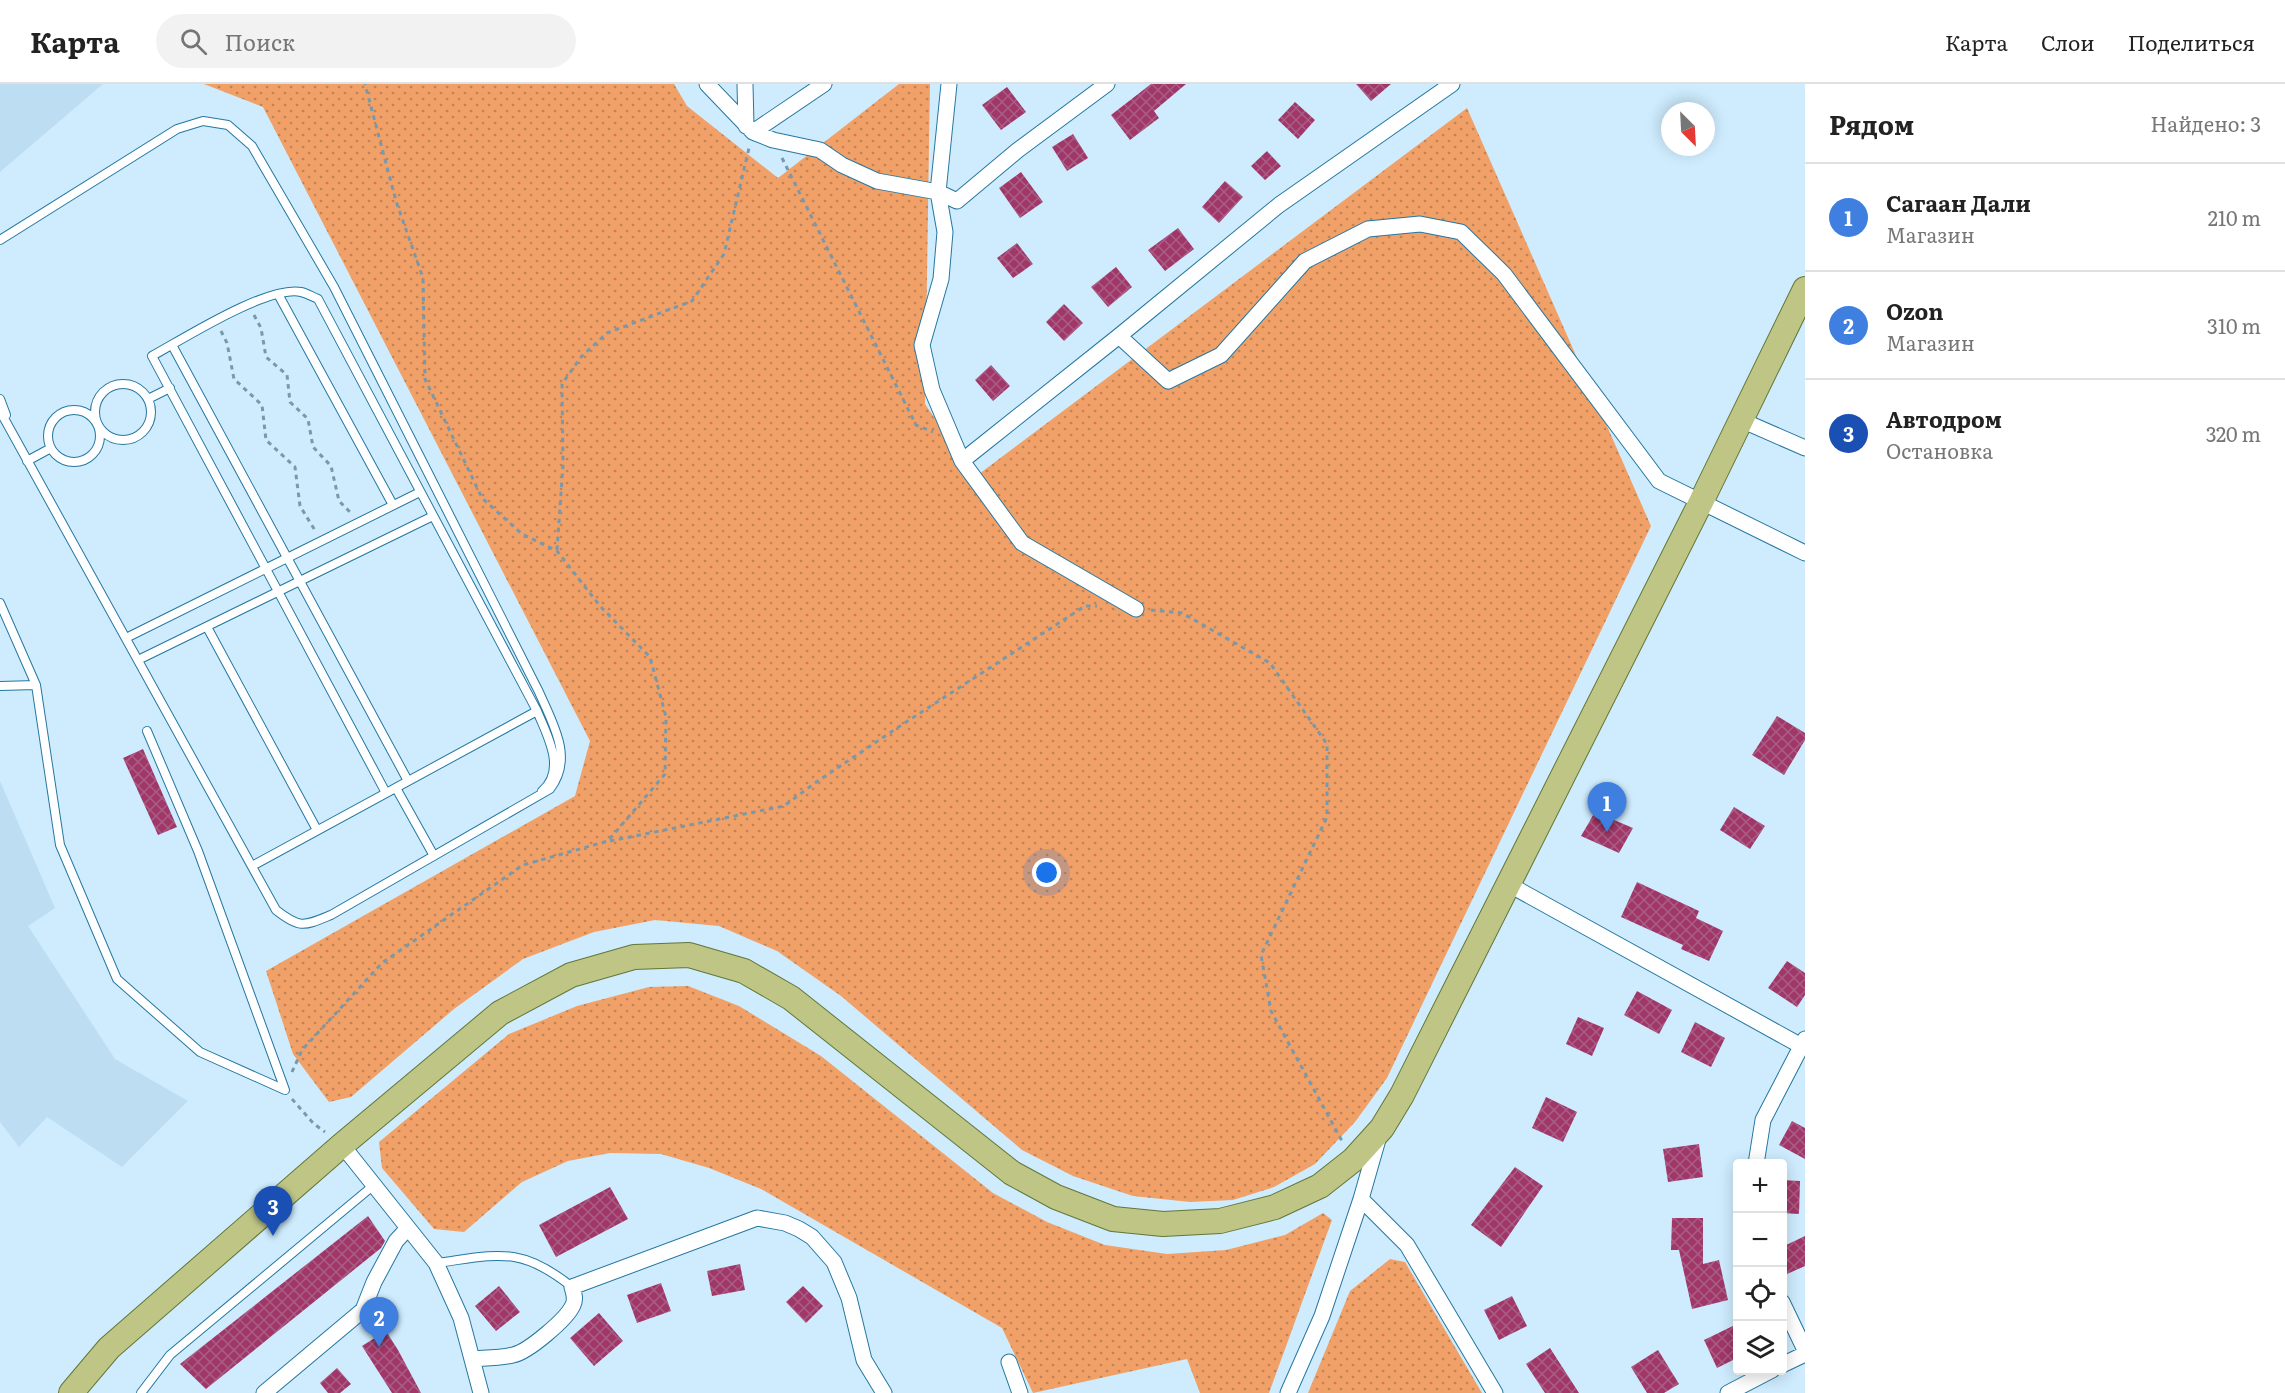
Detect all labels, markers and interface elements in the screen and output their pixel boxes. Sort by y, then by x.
search box [156,14,576,68]
text: Карта [30,20,120,62]
icon: search [177,25,210,58]
text: Поиск [225,25,295,58]
text: Карта [1945,26,2008,57]
text: Слои [2041,26,2095,57]
text: Поделиться [2128,26,2255,57]
north arrow [1661,102,1715,156]
text: Рядом [1829,104,1914,143]
text: Найдено: 3 [2151,108,2261,138]
text: Сагаан Дали [1886,186,2031,219]
text: 1 [1844,202,1853,232]
text: 210 m [2208,202,2261,232]
text: Магазин [1886,219,1975,249]
text: Ozon [1886,294,1943,327]
text: 2 [1843,310,1854,340]
text: 310 m [2207,310,2261,340]
text: Магазин [1886,327,1975,357]
text: Автодром [1886,402,2002,435]
text: 3 [1843,418,1854,448]
text: 320 m [2206,418,2261,448]
text: Остановка [1886,435,1993,465]
pin: 1 [1588,782,1626,832]
your location [1032,858,1061,887]
map controls [1733,1159,1787,1375]
button: + [1733,1159,1787,1213]
pin: 3 [254,1186,292,1236]
button: − [1733,1213,1787,1267]
button: locate [1733,1267,1787,1321]
pin: 2 [360,1298,398,1347]
button: layers [1733,1321,1787,1375]

